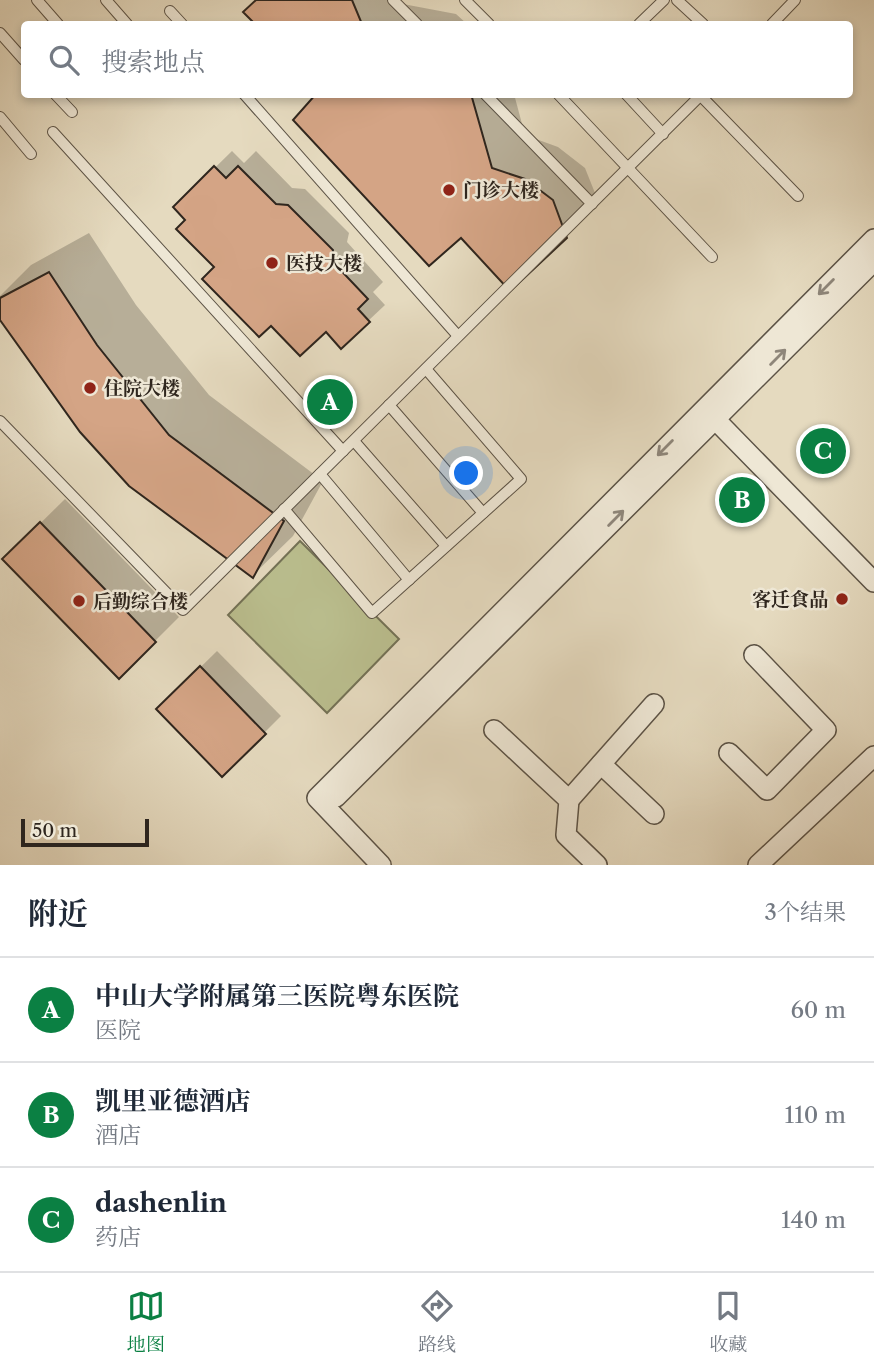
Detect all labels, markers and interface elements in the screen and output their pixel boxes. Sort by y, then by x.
search box [21,21,853,98]
icon: search [45,41,83,79]
text: 搜索地点 [101,46,205,78]
place label: 门诊大楼 [463,179,539,202]
marker: 门诊大楼 [441,182,457,198]
place label: 医技大楼 [286,252,362,275]
marker: 医技大楼 [264,255,280,271]
one-way arrow [817,278,834,295]
one-way arrow [769,349,786,366]
pin: A [307,376,353,428]
place label: 住院大楼 [104,377,180,400]
marker: 住院大楼 [82,380,98,396]
pin: C [800,425,846,477]
one-way arrow [657,439,674,456]
your location [449,456,483,490]
pin: B [719,474,765,526]
one-way arrow [608,509,625,526]
place label: 客迁食品 [752,588,828,611]
place label: 后勤综合楼 [93,590,188,613]
marker: 客迁食品 [834,591,850,607]
marker: 后勤综合楼 [71,593,87,609]
scale bar [21,816,149,848]
text: 50 m [32,819,77,842]
text: 附近 [28,895,88,932]
text: 3个结果 [764,898,846,926]
text: 中山大学附属第三医院粤东医院 [95,980,459,1012]
text: A [42,996,60,1024]
text: 60 m [790,996,846,1024]
text: 医院 [95,1016,141,1044]
text: 凯里亚德酒店 [95,1085,251,1117]
text: B [42,1101,60,1129]
text: 110 m [785,1101,846,1129]
text: 酒店 [95,1121,141,1149]
text: dashenlin [95,1187,227,1219]
text: C [42,1206,60,1234]
text: 140 m [781,1206,846,1234]
text: 药店 [95,1223,141,1251]
tab: 地图 [127,1287,165,1356]
tab: 路线 [418,1287,456,1356]
tab: 收藏 [709,1287,747,1356]

